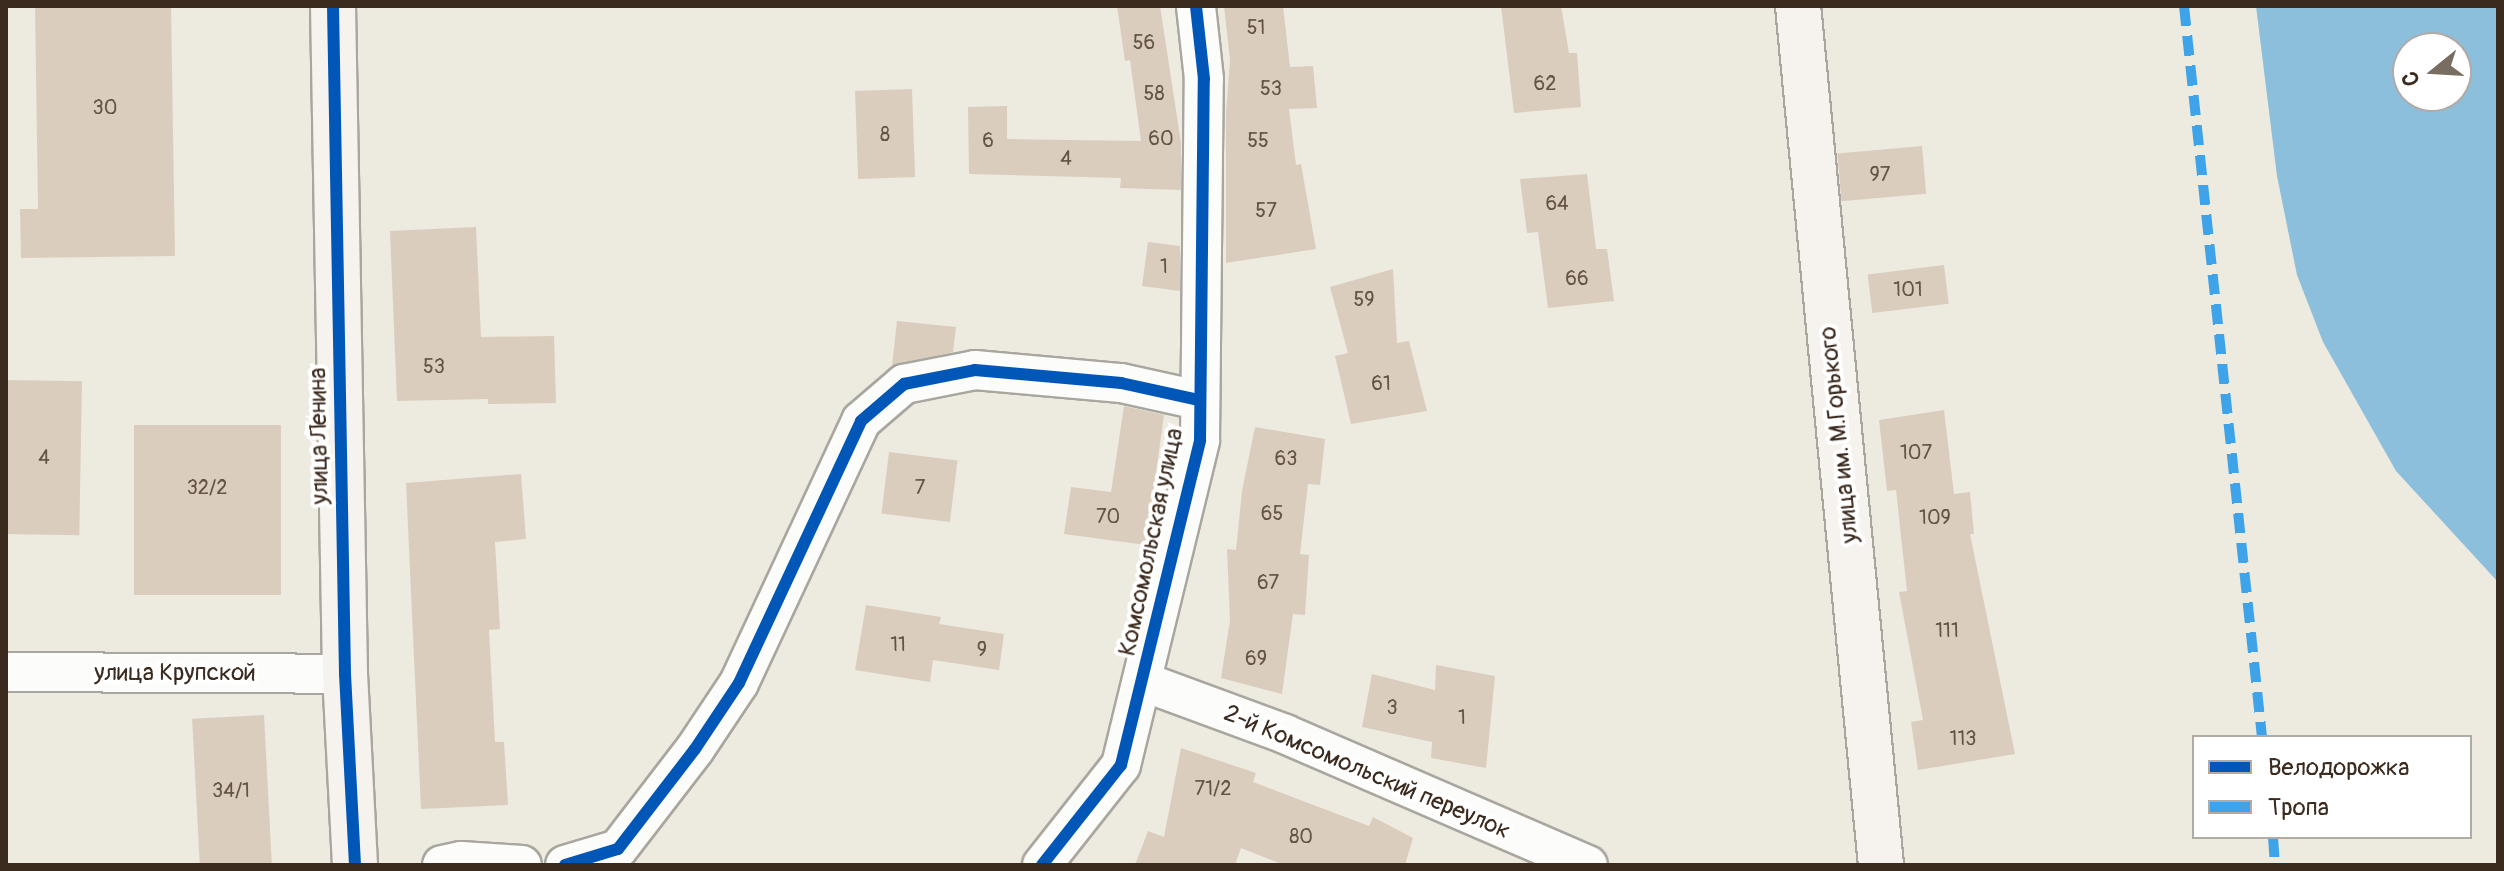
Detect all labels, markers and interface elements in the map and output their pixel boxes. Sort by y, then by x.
house number: 51 [1247,15,1265,39]
house number: 56 [1133,30,1155,54]
north arrow [2392,32,2472,112]
text: С [2396,68,2426,90]
house number: 62 [1534,71,1556,95]
house number: 53 [1260,76,1282,100]
house number: 58 [1144,81,1164,105]
house number: 30 [93,95,117,119]
house number: 8 [880,122,890,146]
house number: 60 [1148,126,1174,150]
house number: 6 [982,128,994,152]
house number: 55 [1247,128,1269,152]
house number: 4 [1060,146,1072,170]
house number: 97 [1870,162,1890,186]
house number: 64 [1545,191,1569,215]
house number: 57 [1255,198,1277,222]
house number: 1 [1160,254,1168,278]
house number: 66 [1565,266,1589,290]
house number: 101 [1893,277,1923,301]
house number: 59 [1353,287,1375,311]
street label: улица им. М.Горького [1813,325,1865,545]
house number: 53 [423,354,445,378]
street label: улица Ленина [303,367,335,505]
house number: 61 [1371,371,1391,395]
street label: Комсомольская улица [1113,426,1189,658]
house number: 107 [1900,440,1932,464]
house number: 4 [38,445,50,469]
house number: 63 [1275,446,1297,470]
house number: 32/2 [187,475,227,499]
house number: 7 [915,475,925,499]
house number: 65 [1261,501,1283,525]
house number: 70 [1096,504,1120,528]
house number: 109 [1919,505,1951,529]
house number: 67 [1257,570,1279,594]
house number: 111 [1935,618,1959,642]
house number: 11 [890,632,906,656]
house number: 9 [977,637,987,661]
house number: 69 [1245,646,1267,670]
street label: улица Крупской [94,659,256,687]
house number: 3 [1386,695,1398,719]
street label: 2-й Комсомольский переулок [1220,699,1514,845]
house number: 1 [1458,705,1466,729]
house number: 113 [1950,726,1976,750]
legend [2192,735,2472,839]
text: Велодорожка [2268,753,2409,782]
house number: 71/2 [1195,776,1231,800]
house number: 34/1 [212,778,250,802]
text: Тропа [2268,793,2329,822]
house number: 80 [1289,824,1313,848]

